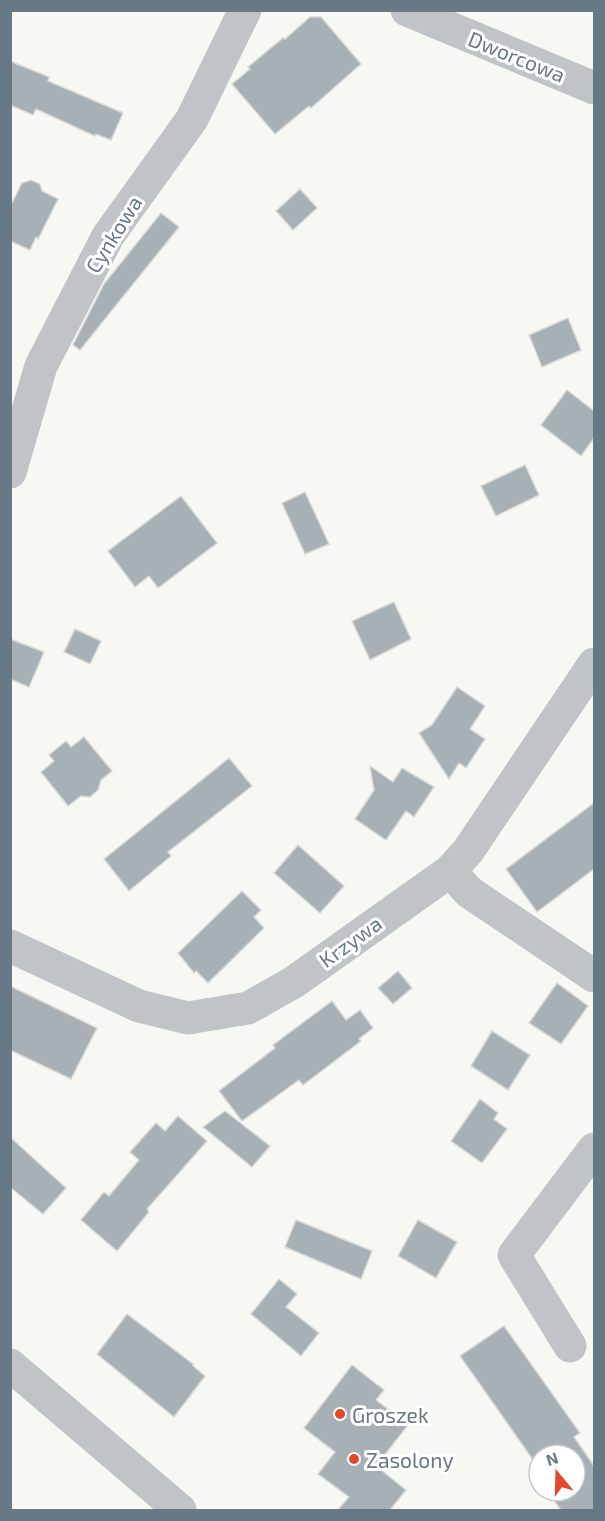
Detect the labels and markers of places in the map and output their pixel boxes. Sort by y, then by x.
place label: Groszek [352,1402,429,1427]
marker: Groszek [333,1407,347,1421]
place label: Zasolony [366,1447,454,1472]
marker: Zasolony [347,1452,361,1466]

